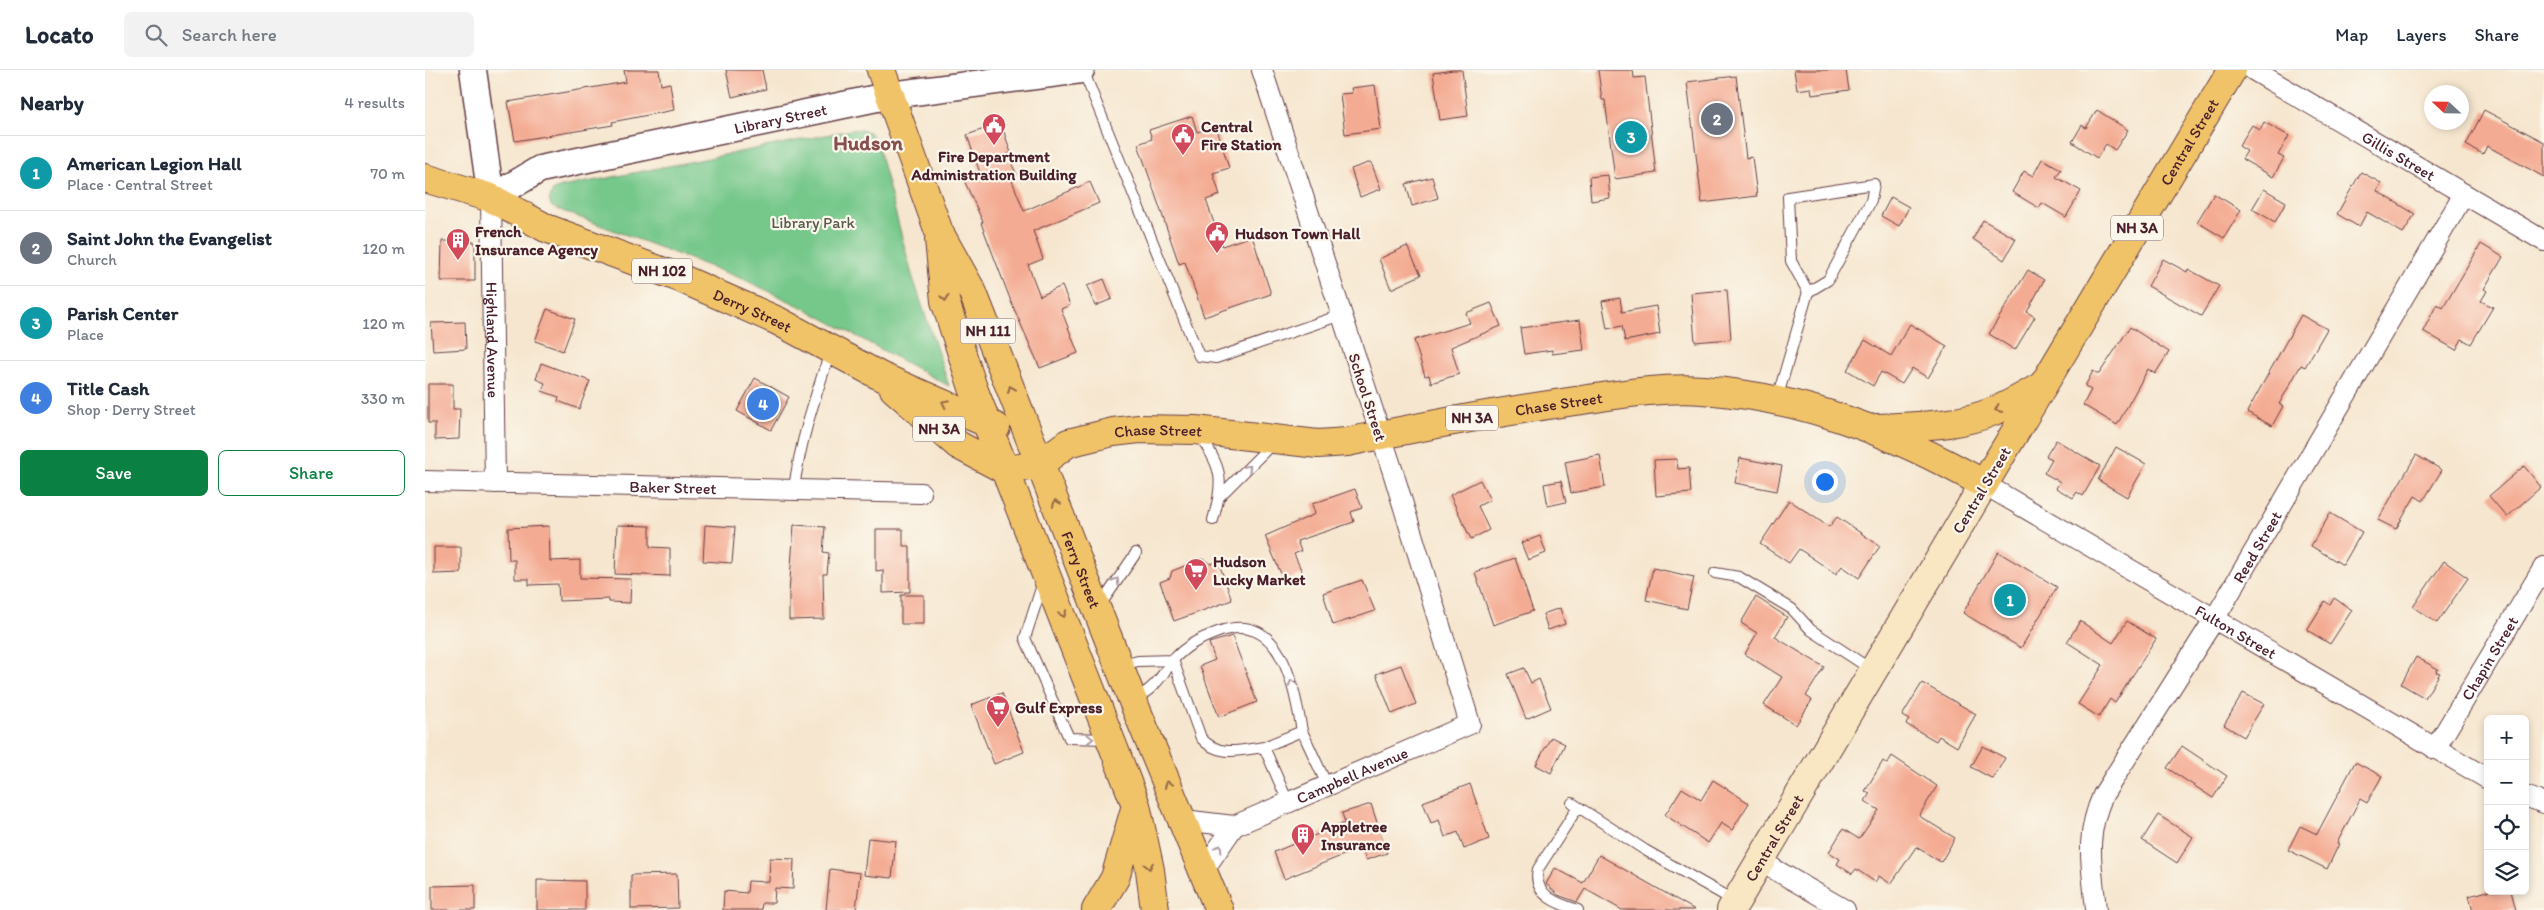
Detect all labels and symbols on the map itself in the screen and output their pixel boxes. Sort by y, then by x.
north arrow [2424,85,2469,130]
street label: Central Street [2156,95,2223,189]
street label: Library Street [732,100,829,138]
pin: 2 [1701,100,1733,138]
public building icon: Fire Department Administration Building [981,112,1007,146]
place label: Central Fire Station [1201,117,1282,154]
pin: 3 [1615,118,1647,156]
public building icon: Central Fire Station [1170,122,1196,156]
street label: Gillis Street [2358,127,2438,185]
district label: Hudson [833,130,903,155]
place label: Fire Department Administration Building [911,147,1077,185]
park label: Library Park [771,213,856,232]
road number: NH 3A [2111,216,2163,240]
public building icon: Hudson Town Hall [1204,220,1230,254]
place label: French Insurance Agency [475,222,598,260]
place label: Hudson Town Hall [1235,224,1361,243]
building icon: French Insurance Agency [445,227,471,261]
road number: NH 102 [632,258,692,284]
street label: Highland Avenue [482,282,503,398]
street label: Derry Street [710,285,795,337]
one-way arrow [939,294,949,303]
road number: NH 111 [961,318,1015,344]
street label: School Street [1344,351,1391,444]
pin: 4 [747,385,779,423]
one-way arrow [1007,385,1018,394]
street label: Chase Street [1513,388,1604,420]
one-way arrow [941,399,950,409]
one-way arrow [1994,402,2003,413]
road number: NH 3A [1446,406,1498,430]
road number: NH 3A [913,416,965,442]
street label: Chase Street [1113,420,1203,442]
street label: Central Street [1948,443,2015,537]
one-way arrow [1242,465,1251,474]
your location [1812,469,1838,495]
street label: Baker Street [629,477,717,498]
one-way arrow [1052,499,1062,507]
street label: Reed Street [2229,508,2286,586]
street label: Ferry Street [1057,529,1105,611]
place label: Hudson Lucky Market [1213,552,1306,590]
supermarket icon: Hudson Lucky Market [1183,557,1209,591]
one-way arrow [1110,578,1119,587]
pin: 1 [1994,581,2026,619]
street label: Fulton Street [2192,601,2280,663]
one-way arrow [1056,609,1067,618]
street label: Chapin Street [2457,613,2522,704]
one-way arrow [1288,680,1298,688]
supermarket icon: Gulf Express [985,694,1011,728]
place label: Gulf Express [1015,698,1102,718]
one-way arrow [1087,734,1095,744]
street label: Campbell Avenue [1294,743,1411,808]
one-way arrow [1163,780,1174,789]
street label: Central Street [1741,791,1808,885]
place label: Appletree Insurance [1320,817,1391,854]
building icon: Appletree Insurance [1290,822,1316,856]
one-way arrow [1213,845,1222,854]
one-way arrow [1144,862,1154,871]

